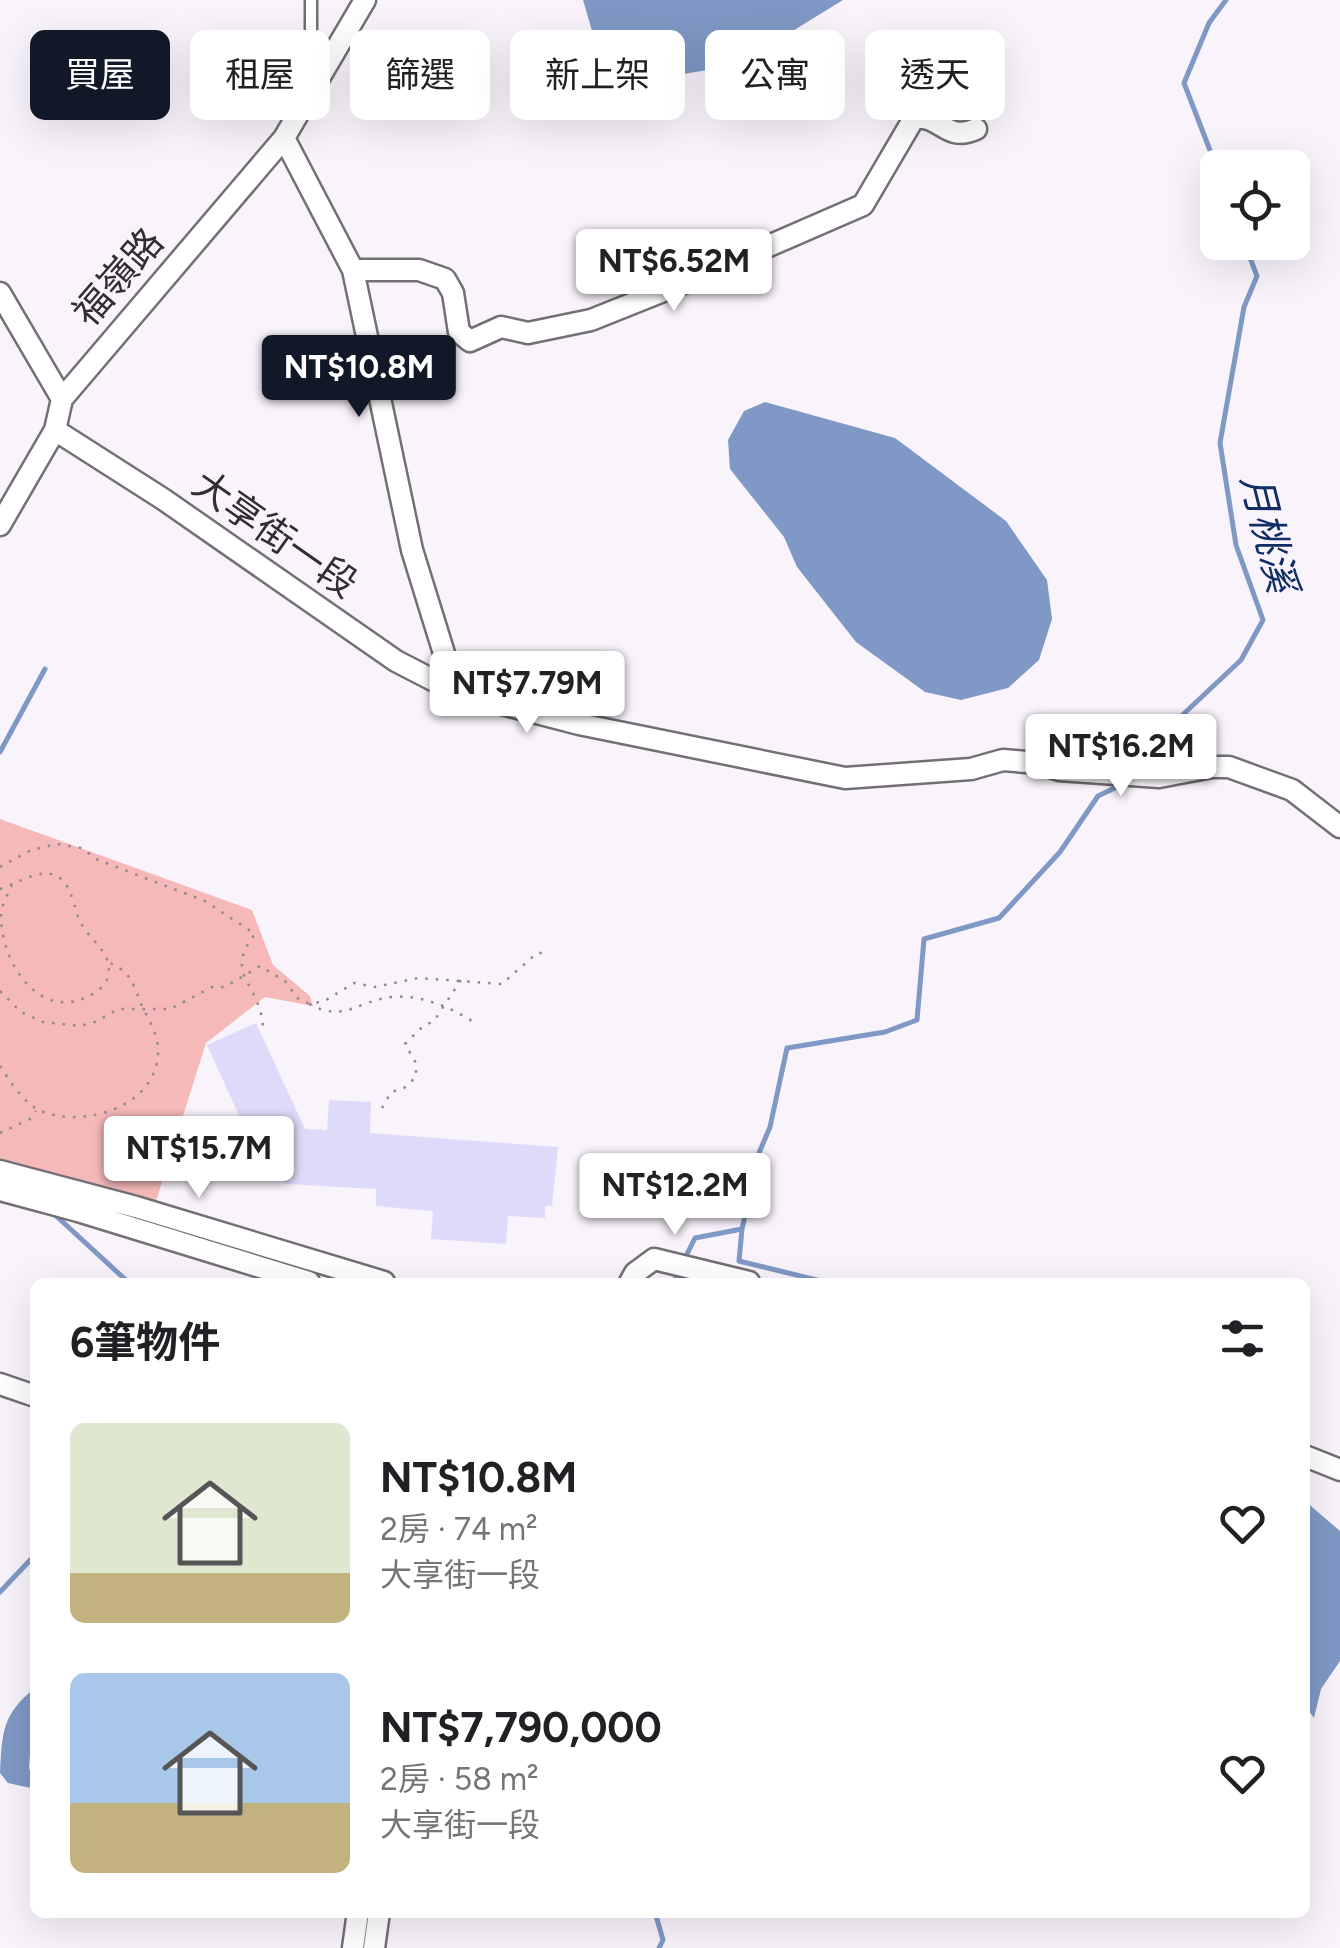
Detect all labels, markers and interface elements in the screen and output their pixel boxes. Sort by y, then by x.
chip: 買屋 [30,30,170,120]
chip: 租屋 [190,30,330,120]
chip: 篩選 [350,30,490,120]
chip: 新上架 [510,30,685,120]
chip: 公寓 [705,30,845,120]
chip: 透天 [865,30,1005,120]
map controls [1200,150,1310,260]
button: locate [1200,150,1310,260]
street label: 福嶺路 [63,219,173,335]
pin: NT$6.52M [571,229,777,314]
text: NT$6.52M [598,242,750,280]
pin: NT$10.8M [256,335,462,420]
text: NT$10.8M [284,348,434,386]
street label: 大享街一段 [184,461,366,607]
water label: 月桃溪 [1231,469,1308,602]
pin: NT$7.79M [424,651,630,736]
text: NT$7.79M [452,664,602,702]
pin: NT$16.2M [1018,714,1224,799]
text: NT$16.2M [1047,727,1195,765]
pin: NT$15.7M [96,1116,302,1201]
text: NT$15.7M [126,1129,272,1167]
pin: NT$12.2M [572,1153,778,1238]
text: NT$12.2M [601,1166,749,1204]
icon: filters [1215,1311,1270,1366]
text: 6筆物件 [70,1317,220,1368]
text: NT$10.8M [380,1452,577,1503]
icon: home [150,1463,270,1583]
icon: heart [1215,1496,1270,1551]
text: 2房 · 74 m² [380,1510,538,1548]
text: 大享街一段 [380,1556,540,1594]
text: NT$7,790,000 [380,1702,662,1753]
icon: home [150,1713,270,1833]
icon: heart [1215,1746,1270,1801]
text: 2房 · 58 m² [380,1760,539,1798]
text: 大享街一段 [380,1806,540,1844]

